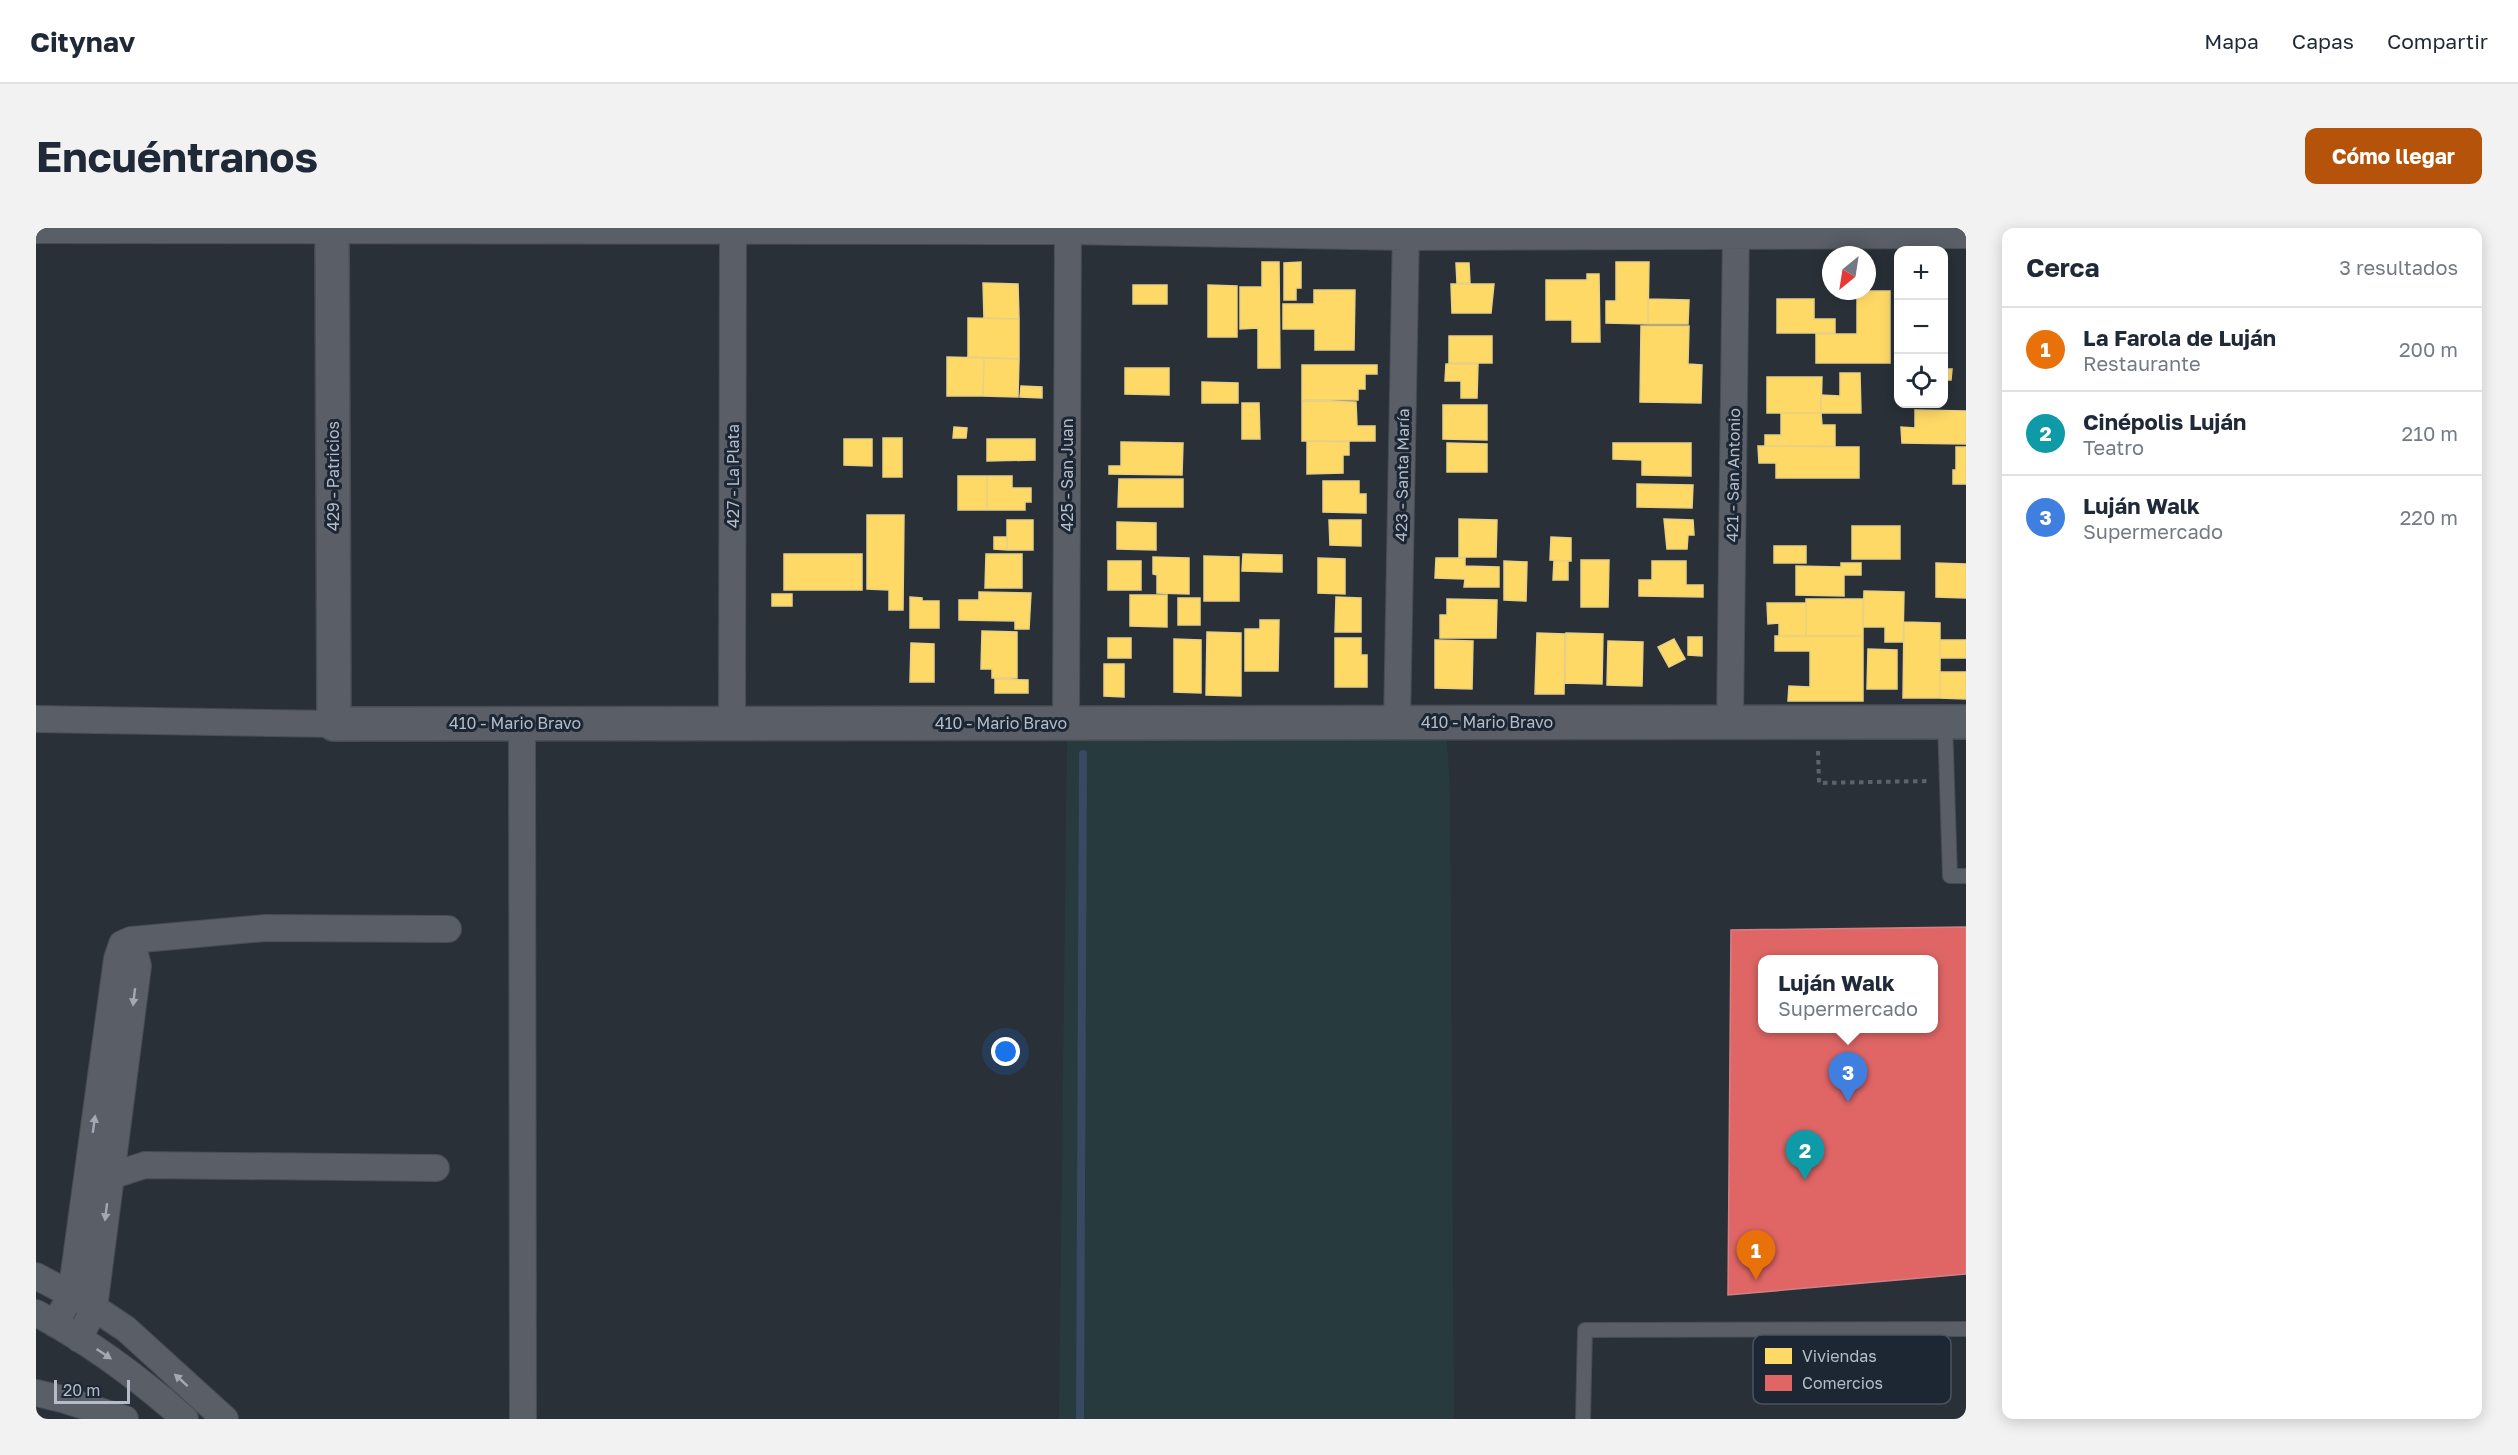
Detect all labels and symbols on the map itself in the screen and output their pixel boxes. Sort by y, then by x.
north arrow [1822,246,1876,300]
street label: 423 - Santa María [1391,408,1413,542]
street label: 421 - San Antonio [1722,408,1744,542]
street label: 425 - San Juan [1057,419,1077,531]
street label: 429 - Patricios [323,421,343,531]
street label: 427 - La Plata [723,424,743,528]
street label: 410 - Mario Bravo [1421,712,1553,732]
street label: 410 - Mario Bravo [449,713,581,733]
street label: 410 - Mario Bravo [935,713,1067,733]
one-way arrow [129,988,139,1007]
your location [991,1037,1020,1066]
pin: 3 [1828,1052,1868,1102]
one-way arrow [90,1115,99,1134]
pin: 2 [1786,1130,1824,1180]
one-way arrow [102,1202,111,1221]
pin: 1 [1736,1230,1776,1280]
legend [1753,1335,1951,1404]
text: Viviendas [1802,1346,1877,1366]
one-way arrow [96,1349,112,1360]
one-way arrow [174,1373,189,1387]
text: Comercios [1802,1373,1883,1393]
scale bar [54,1377,130,1404]

